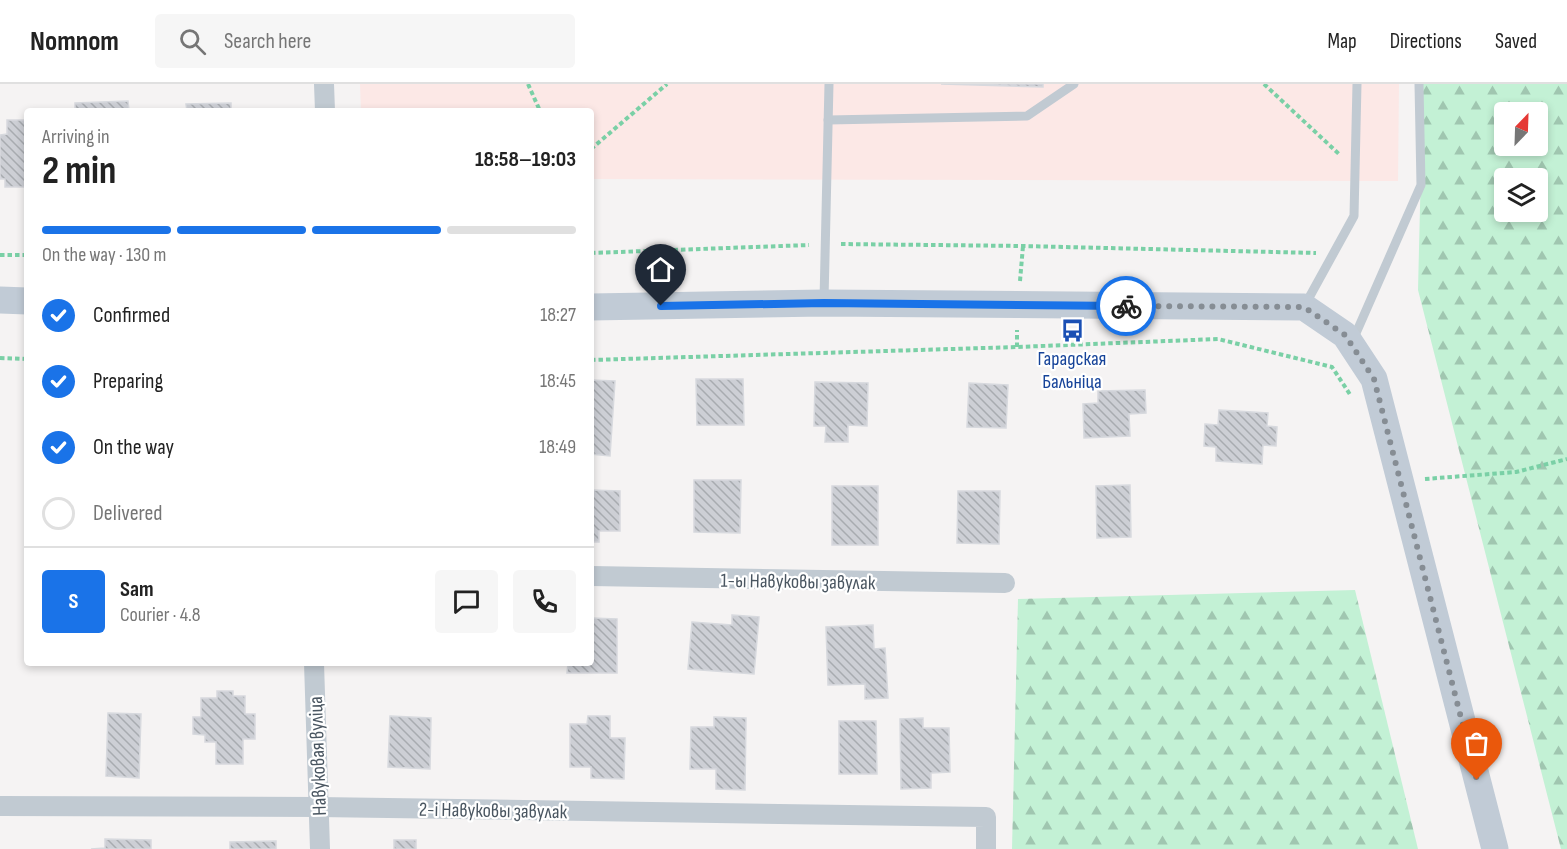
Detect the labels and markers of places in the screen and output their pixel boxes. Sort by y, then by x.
pin [635,244,686,306]
bus stop icon: Гарадская Бальніца [1059,317,1085,343]
place label: Гарадская Бальніца [1038,347,1106,394]
pin [1451,718,1502,780]

